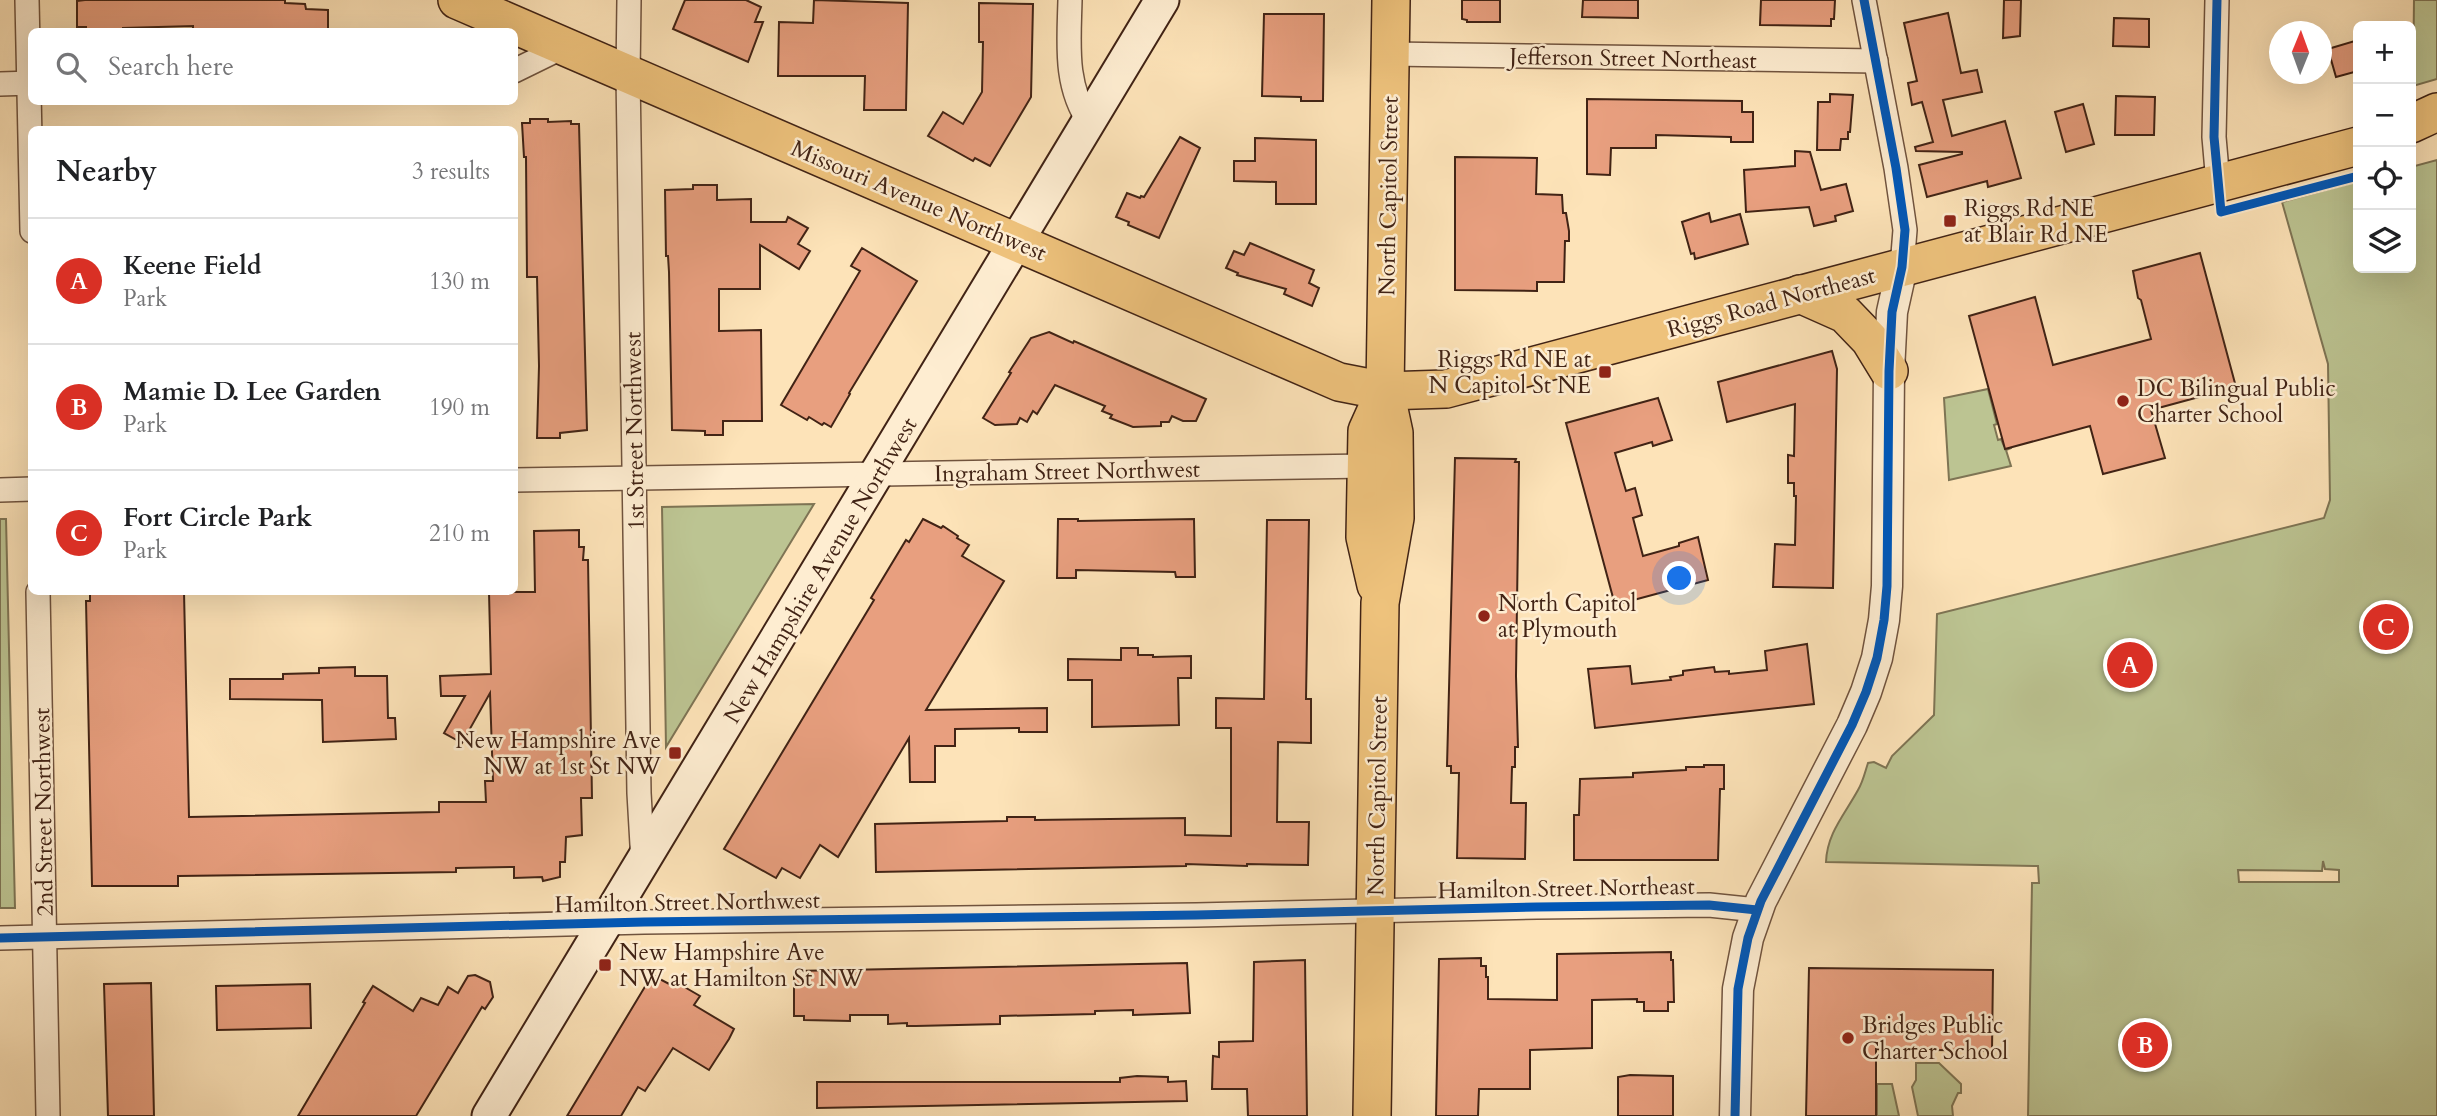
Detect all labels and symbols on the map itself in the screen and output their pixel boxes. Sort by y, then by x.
north arrow [2269,21,2332,84]
street label: Jefferson Street Northeast [1506,41,1757,76]
street label: North Capitol Street [1371,96,1406,296]
street label: Missouri Avenue Northwest [786,133,1051,268]
place label: Riggs Rd NE at Blair Rd NE [1964,193,2108,250]
marker: Riggs Rd NE at Blair Rd NE [1942,213,1958,229]
street label: Riggs Road Northeast [1664,260,1879,345]
street label: 1st Street Northwest [617,331,652,531]
place label: Riggs Rd NE at N Capitol St NE [1428,344,1591,401]
marker: Riggs Rd NE at N Capitol St NE [1597,364,1613,380]
place label: DC Bilingual Public Charter School [2137,373,2336,430]
marker: DC Bilingual Public Charter School [2115,393,2131,409]
street label: New Hampshire Avenue Northwest [716,411,924,729]
street label: Ingraham Street Northwest [934,454,1200,489]
your location [1662,561,1696,595]
place label: North Capitol at Plymouth [1498,588,1636,645]
pin: C [2363,601,2409,653]
marker: North Capitol at Plymouth [1476,608,1492,624]
pin: A [2107,639,2153,691]
street label: North Capitol Street [1360,696,1395,896]
street label: 2nd Street Northwest [26,707,61,917]
place label: New Hampshire Ave NW at 1st St NW [455,725,662,782]
marker: New Hampshire Ave NW at 1st St NW [667,745,683,761]
street label: Hamilton Street Northeast [1437,871,1695,906]
street label: Hamilton Street Northwest [554,885,820,920]
place label: New Hampshire Ave NW at Hamilton St NW [619,937,864,994]
marker: New Hampshire Ave NW at Hamilton St NW [597,957,613,973]
place label: Bridges Public Charter School [1862,1010,2008,1067]
pin: B [2122,1019,2168,1071]
marker: Bridges Public Charter School [1840,1030,1856,1046]

